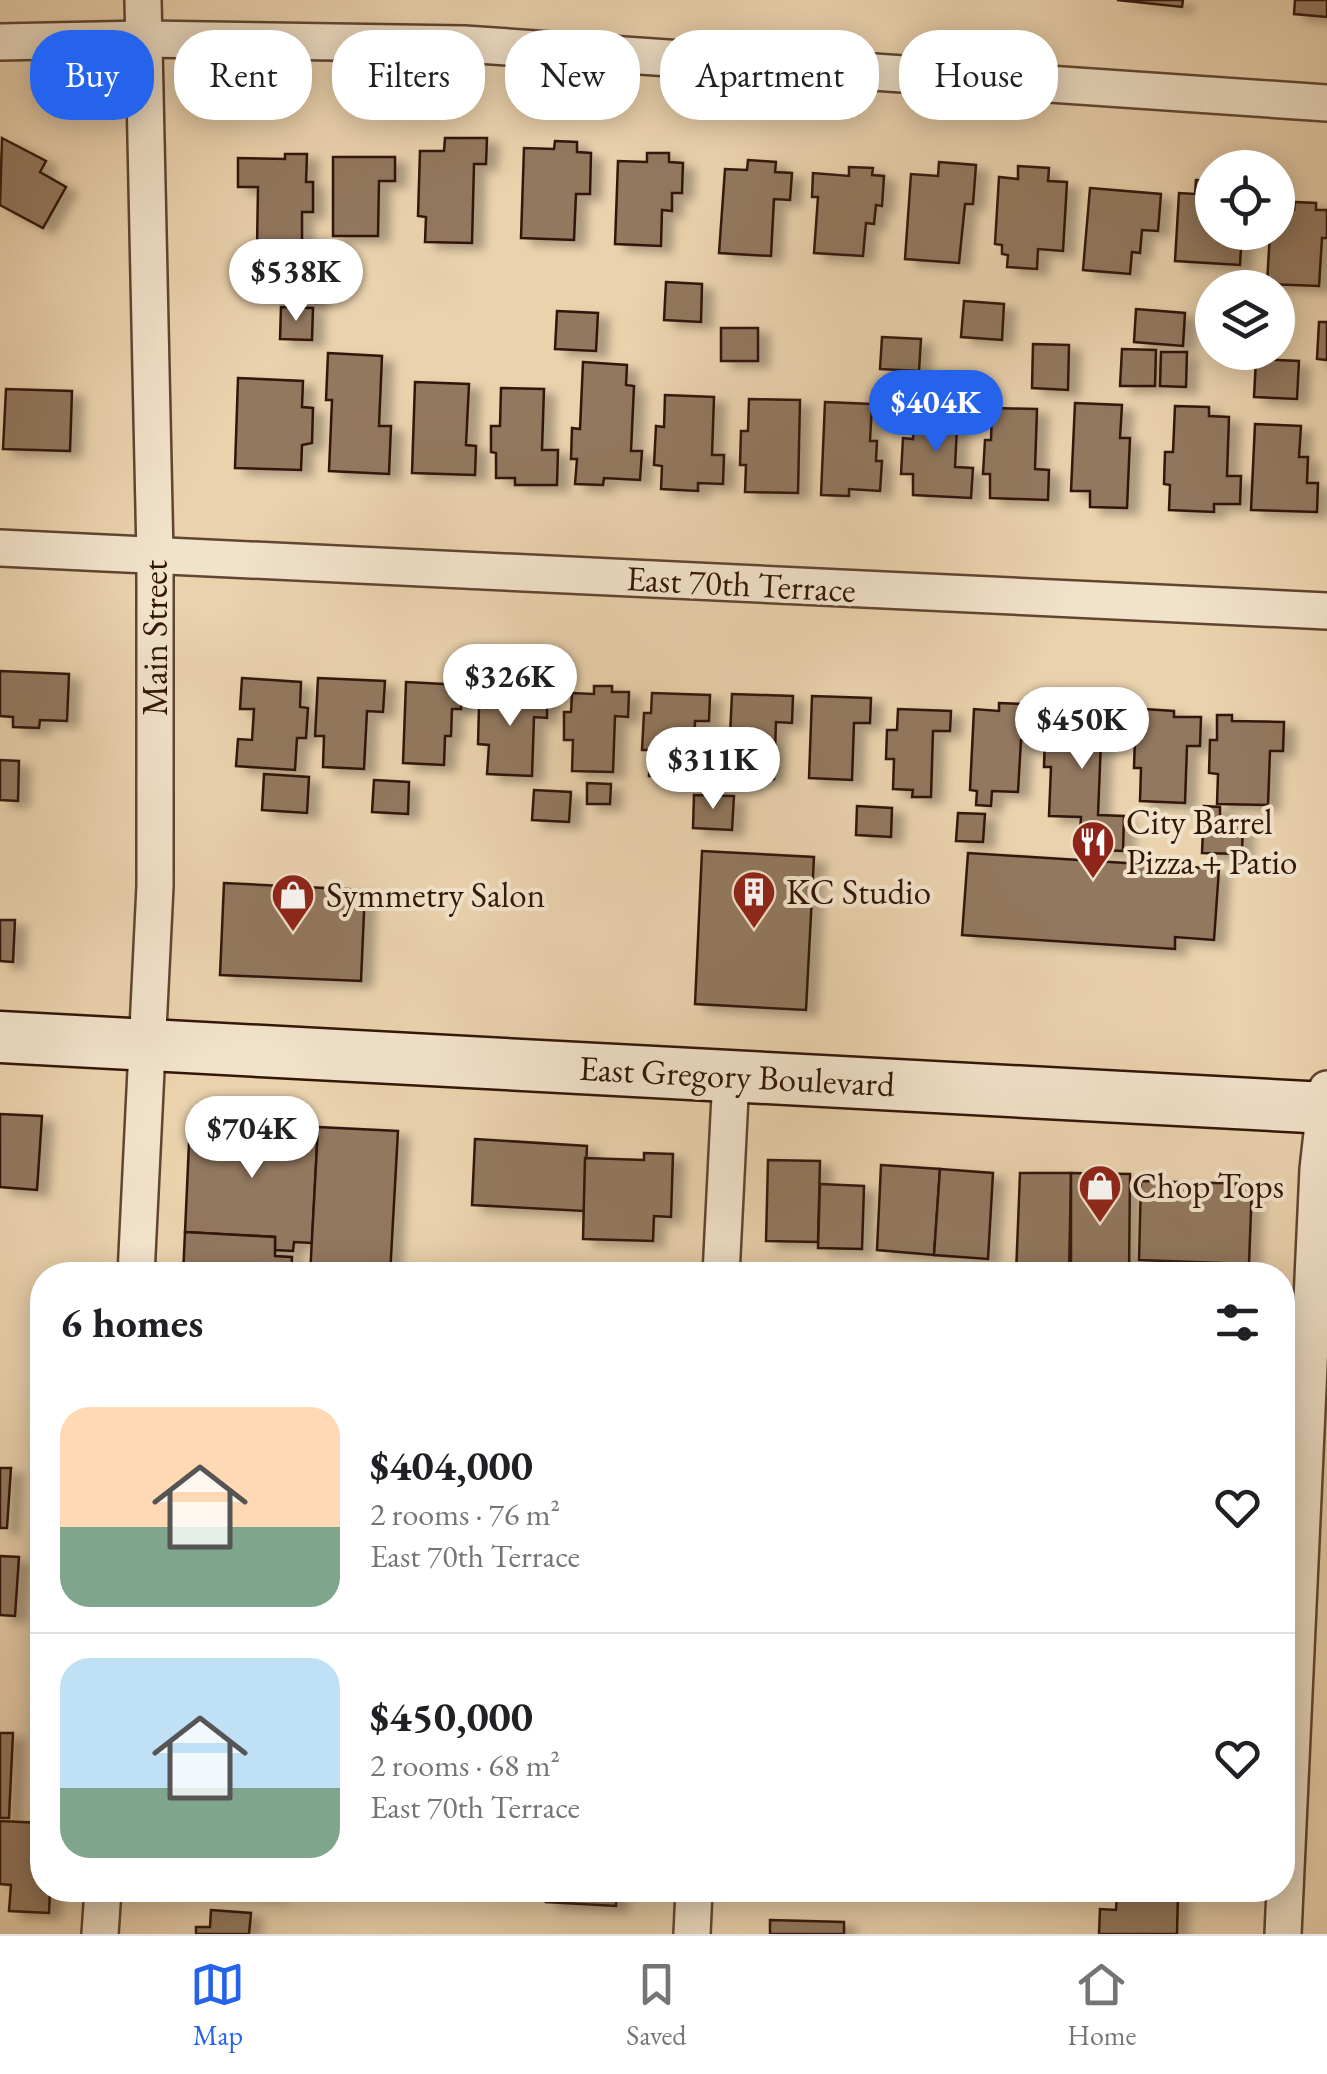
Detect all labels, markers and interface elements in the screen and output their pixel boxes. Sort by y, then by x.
chip: Buy [30,30,154,120]
chip: Rent [174,30,312,120]
chip: Filters [332,30,485,120]
chip: New [505,30,640,120]
chip: Apartment [660,30,879,120]
chip: House [899,30,1058,120]
map controls [1195,150,1295,370]
button: locate [1195,150,1295,250]
pin: $538K [226,239,366,324]
text: $538K [251,250,341,292]
button: layers [1195,270,1295,370]
pin: $404K [866,370,1006,455]
text: $404K [891,381,981,423]
street label: East 70th Terrace [625,555,857,612]
street label: Main Street [132,560,177,716]
pin: $326K [440,644,580,729]
text: $326K [465,655,555,697]
pin: $450K [1012,687,1152,772]
text: $450K [1037,698,1127,740]
pin: $311K [643,727,783,812]
text: $311K [668,738,758,780]
place label: City Barrel Pizza + Patio [1126,799,1297,884]
restaurant icon: City Barrel Pizza + Patio [1070,819,1116,880]
building icon: KC Studio [731,869,777,930]
place label: KC Studio [786,869,931,914]
shop icon: Symmetry Salon [270,872,316,933]
place label: Symmetry Salon [326,872,545,917]
street label: East Gregory Boulevard [578,1045,896,1106]
pin: $704K [182,1096,322,1181]
text: $704K [207,1107,297,1149]
shop icon: Chop Tops [1077,1163,1123,1224]
place label: Chop Tops [1132,1163,1284,1208]
text: 6 homes [60,1295,203,1350]
icon: filters [1210,1295,1265,1350]
text: $404,000 [370,1438,533,1493]
icon: home [140,1447,260,1567]
icon: heart [1210,1480,1265,1535]
text: 2 rooms · 76 m² [370,1493,560,1535]
text: East 70th Terrace [370,1535,580,1577]
text: $450,000 [370,1689,533,1744]
icon: home [140,1698,260,1818]
icon: heart [1210,1731,1265,1786]
text: 2 rooms · 68 m² [370,1744,560,1786]
text: East 70th Terrace [370,1786,580,1828]
tab: Map [190,1957,245,2053]
tab: Saved [626,1957,686,2053]
tab: Home [1067,1957,1137,2053]

